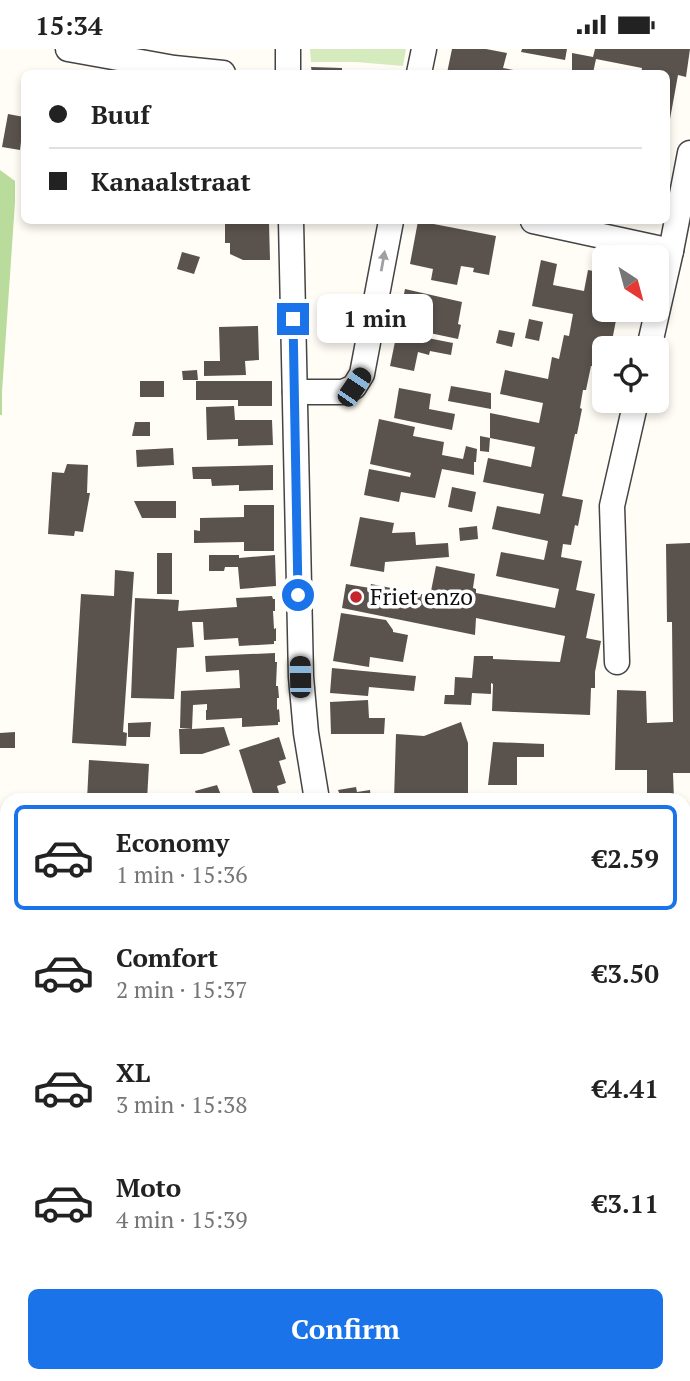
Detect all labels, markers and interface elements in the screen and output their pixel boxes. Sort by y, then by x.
text: 15:34 [35,8,103,42]
text: Buuf [91,97,150,131]
text: Kanaalstraat [91,164,251,198]
north arrow [592,245,668,322]
map controls [592,245,669,413]
one-way arrow [378,250,389,272]
callout: 1 min [318,295,433,343]
route end [277,303,309,335]
text: 1 min [344,303,406,334]
button: locate [592,336,669,413]
car [334,364,375,410]
route start [282,579,314,611]
place label: Friet enzo [370,581,473,612]
marker: Friet enzo [348,589,364,605]
car [290,656,311,698]
text: Economy [116,825,229,859]
icon: car [32,826,95,889]
text: €2.59 [593,841,659,875]
text: 1 min · 15:36 [116,859,248,890]
text: Comfort [116,940,218,974]
icon: car [32,941,95,1004]
text: €3.50 [593,956,659,990]
text: 2 min · 15:37 [116,974,248,1005]
text: XL [116,1055,150,1089]
icon: car [32,1056,95,1119]
text: €4.41 [593,1071,659,1105]
text: 3 min · 15:38 [116,1089,248,1120]
text: Moto [116,1170,181,1204]
icon: car [32,1171,95,1234]
text: €3.11 [593,1186,659,1220]
text: 4 min · 15:39 [116,1204,248,1235]
button: Confirm [28,1289,663,1369]

